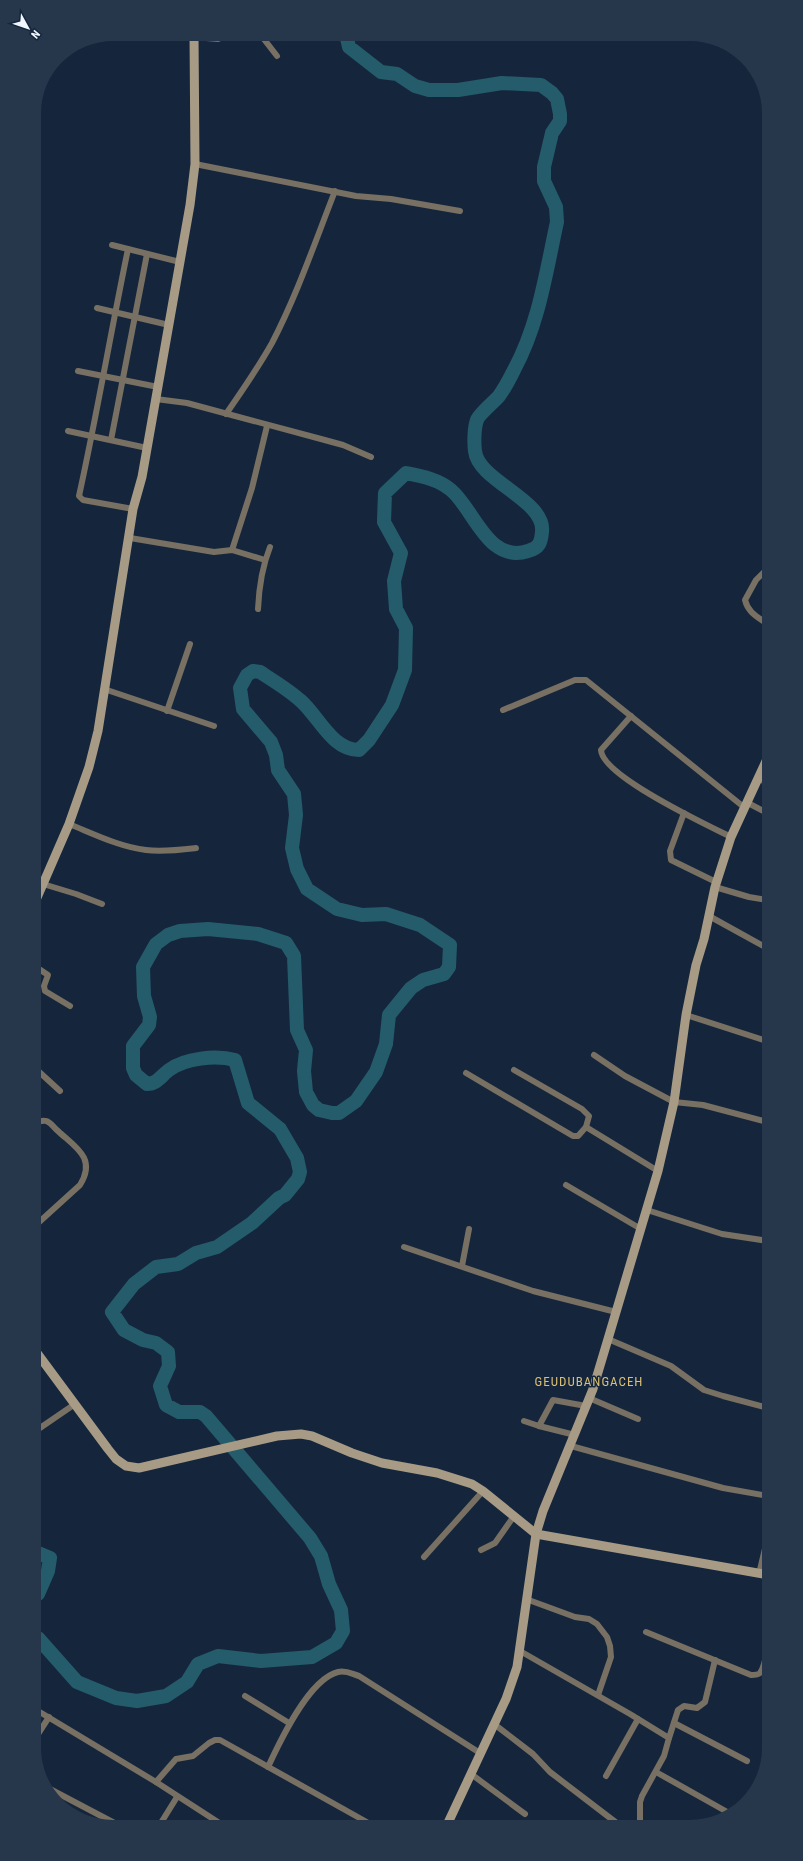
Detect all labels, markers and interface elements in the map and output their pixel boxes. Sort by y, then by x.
north arrow [8,8,48,48]
text: N [28,27,42,41]
district label: GEUDUBANGACEH [535,1374,643,1389]

